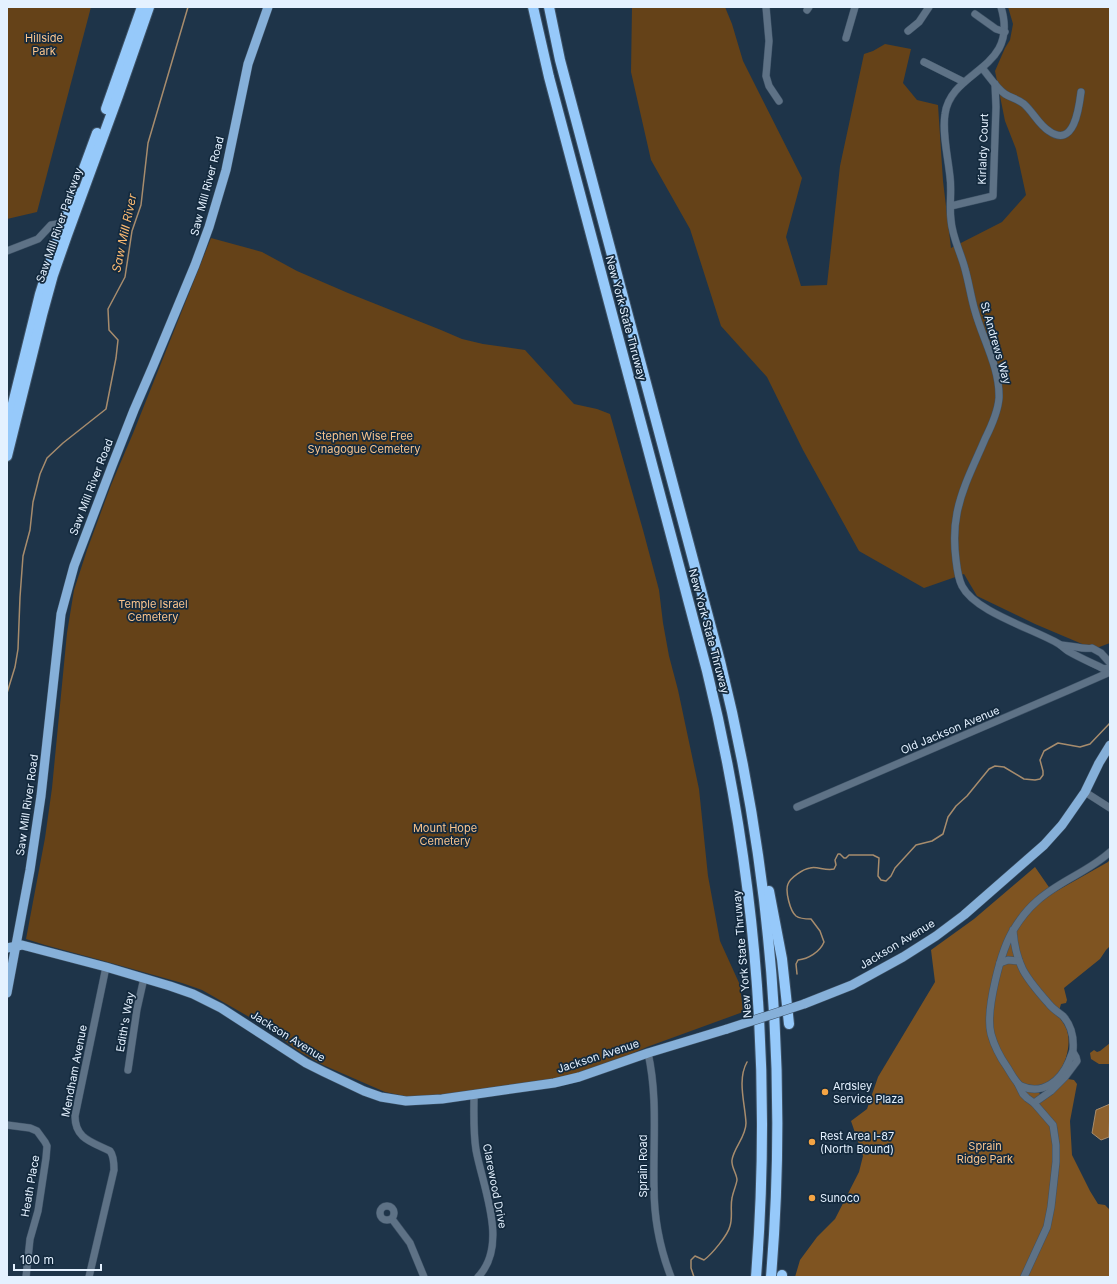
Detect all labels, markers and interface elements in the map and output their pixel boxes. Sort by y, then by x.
park label: Hillside Park [25,31,63,58]
street label: Kirlaldy Court [975,113,991,185]
street label: Saw Mill River Road [187,135,227,237]
street label: Saw Mill River Parkway [33,166,85,284]
water label: Saw Mill River [108,192,140,274]
street label: New York State Thruway [603,254,649,382]
street label: St Andrews Way [978,300,1014,386]
park label: Stephen Wise Free Synagogue Cemetery [308,429,420,456]
street label: Saw Mill River Road [66,437,116,537]
street label: New York State Thruway [686,567,732,695]
park label: Temple Israel Cemetery [118,597,188,624]
street label: Old Jackson Avenue [898,703,1002,757]
street label: Saw Mill River Road [13,753,41,857]
park label: Mount Hope Cemetery [413,821,477,848]
street label: New York State Thruway [729,889,755,1019]
street label: Jackson Avenue [857,916,937,972]
street label: Edith's Way [113,991,137,1053]
street label: Jackson Avenue [248,1007,328,1065]
street label: Mendham Avenue [58,1024,90,1118]
street label: Jackson Avenue [555,1036,641,1076]
place label: Ardsley Service Plaza [833,1079,904,1106]
marker: Ardsley Service Plaza [820,1087,830,1097]
place label: Rest Area I-87 (North Bound) [820,1129,894,1156]
street label: Sprain Road [636,1135,650,1197]
marker: Rest Area I-87 (North Bound) [807,1137,817,1147]
park label: Sprain Ridge Park [957,1139,1013,1166]
street label: Clarewood Drive [480,1142,510,1230]
street label: Heath Place [18,1154,42,1218]
place label: Sunoco [820,1191,860,1205]
marker: Sunoco [807,1193,817,1203]
scale bar [14,1246,101,1272]
text: 100 m [20,1252,54,1267]

